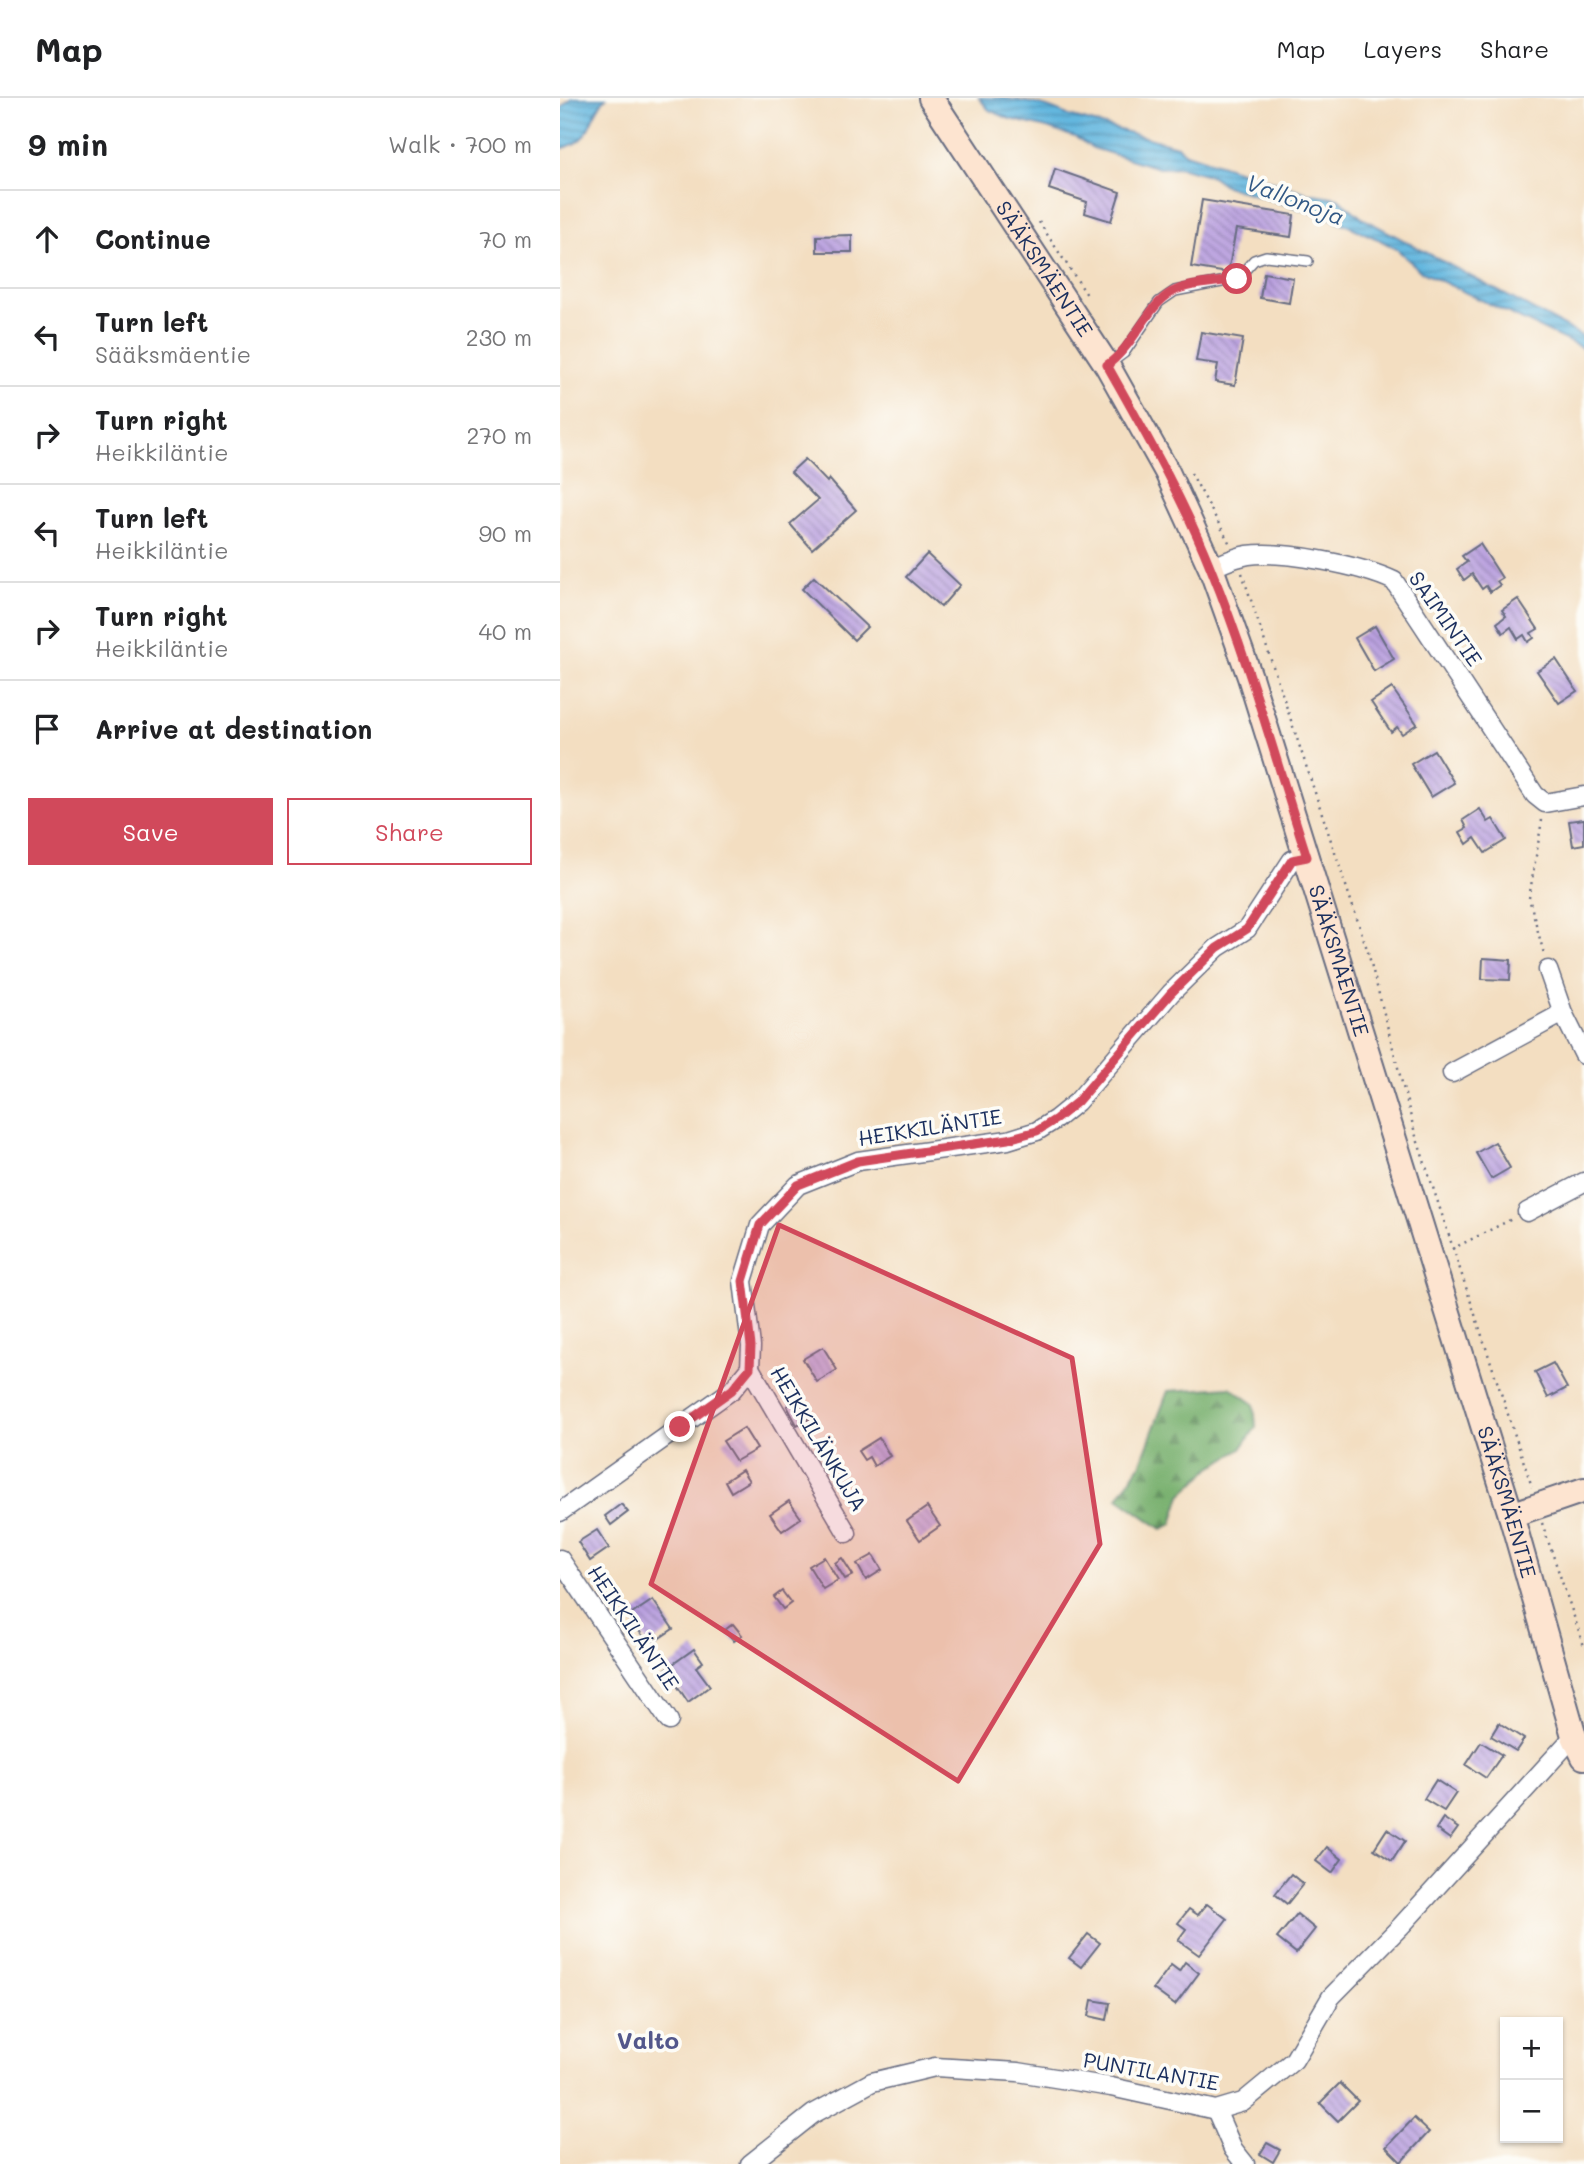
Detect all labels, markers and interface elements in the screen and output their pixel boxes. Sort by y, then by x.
text: Map [35,27,103,70]
text: Map [1277,33,1325,64]
text: Layers [1363,33,1442,64]
text: Share [1480,33,1549,64]
text: 9 min [28,124,108,164]
text: Walk · 700 m [388,129,532,159]
water label: Vallonoja [1242,167,1349,232]
street label: SÄÄKSMÄENTIE [991,195,1100,341]
icon: ahead [28,220,66,258]
text: Continue [95,222,211,256]
text: 70 m [479,224,532,254]
route start [1221,263,1252,294]
text: Turn left [95,305,208,339]
icon: left [28,318,66,356]
text: 230 m [466,322,532,352]
text: Sääksmäentie [95,339,251,369]
text: Turn right [95,403,228,437]
icon: right [28,416,66,454]
text: 270 m [467,420,532,450]
text: Heikkiläntie [95,437,228,467]
text: Turn left [95,501,208,535]
icon: left [28,514,66,552]
text: 90 m [479,518,532,548]
text: Heikkiläntie [95,535,228,565]
street label: SAIMINTIE [1404,565,1489,671]
text: Turn right [95,599,228,633]
icon: right [28,612,66,650]
text: 40 m [479,616,532,646]
text: Heikkiläntie [95,633,228,663]
icon: arrive [28,710,66,748]
text: Arrive at destination [95,712,372,746]
button: Save [28,798,273,865]
button: Share [287,798,532,865]
street label: SÄÄKSMÄENTIE [1304,881,1376,1039]
street label: HEIKKILÄNTIE [856,1102,1003,1151]
street label: HEIKKILÄNKUJA [765,1361,873,1516]
route end [664,1411,695,1442]
street label: SÄÄKSMÄENTIE [1472,1423,1543,1581]
street label: HEIKKILÄNTIE [583,1560,686,1695]
map controls [1500,2017,1563,2143]
button: + [1500,2017,1563,2080]
district label: Valto [617,2024,679,2055]
street label: PUNTILANTIE [1081,2045,1221,2096]
button: − [1500,2080,1563,2143]

